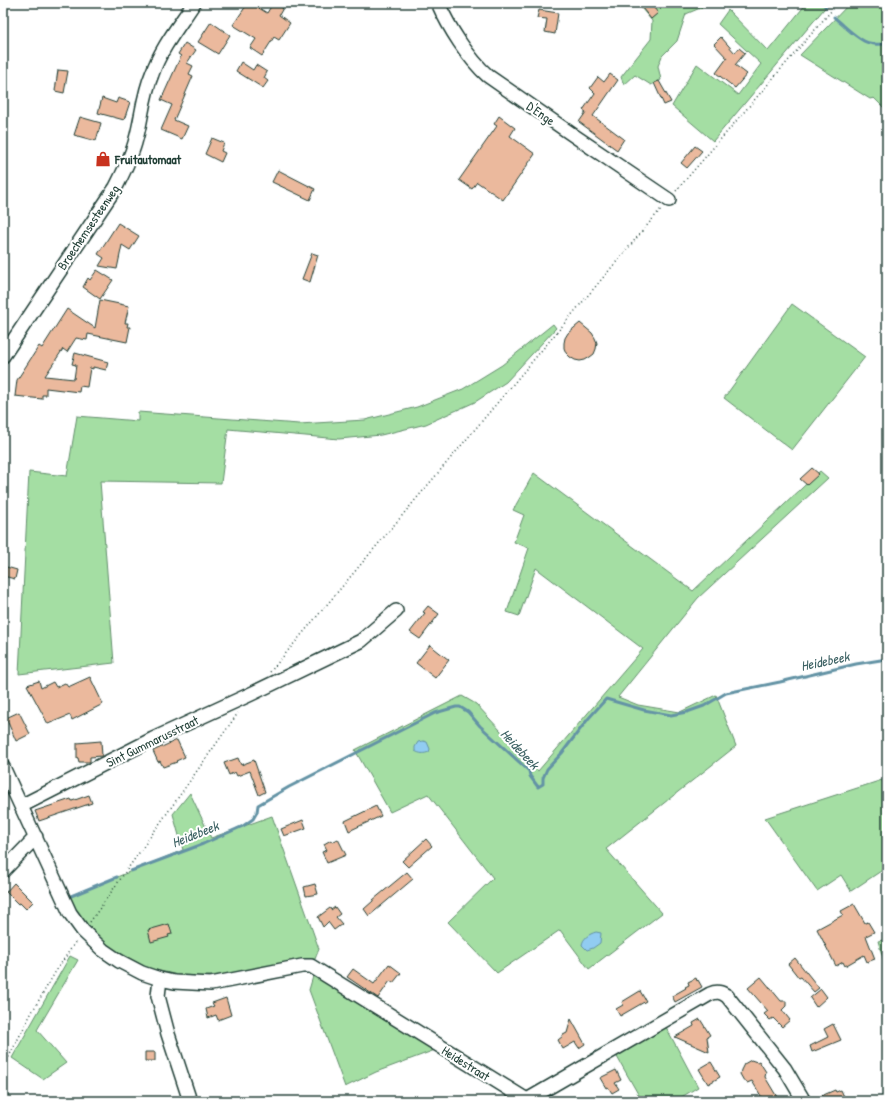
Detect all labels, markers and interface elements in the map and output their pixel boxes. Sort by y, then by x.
street label: D'Enge [523,97,559,129]
shop icon: Fruitautomaat [94,150,112,168]
place label: Fruitautomaat [114,150,182,168]
street label: Broechemsesteenweg [53,181,123,273]
water label: Heidebeek [799,646,852,675]
street label: Sint Gummarusstraat [103,711,202,771]
water label: Heidebeek [497,724,545,774]
water label: Heidebeek [169,815,222,852]
street label: Heidestraat [439,1041,494,1085]

